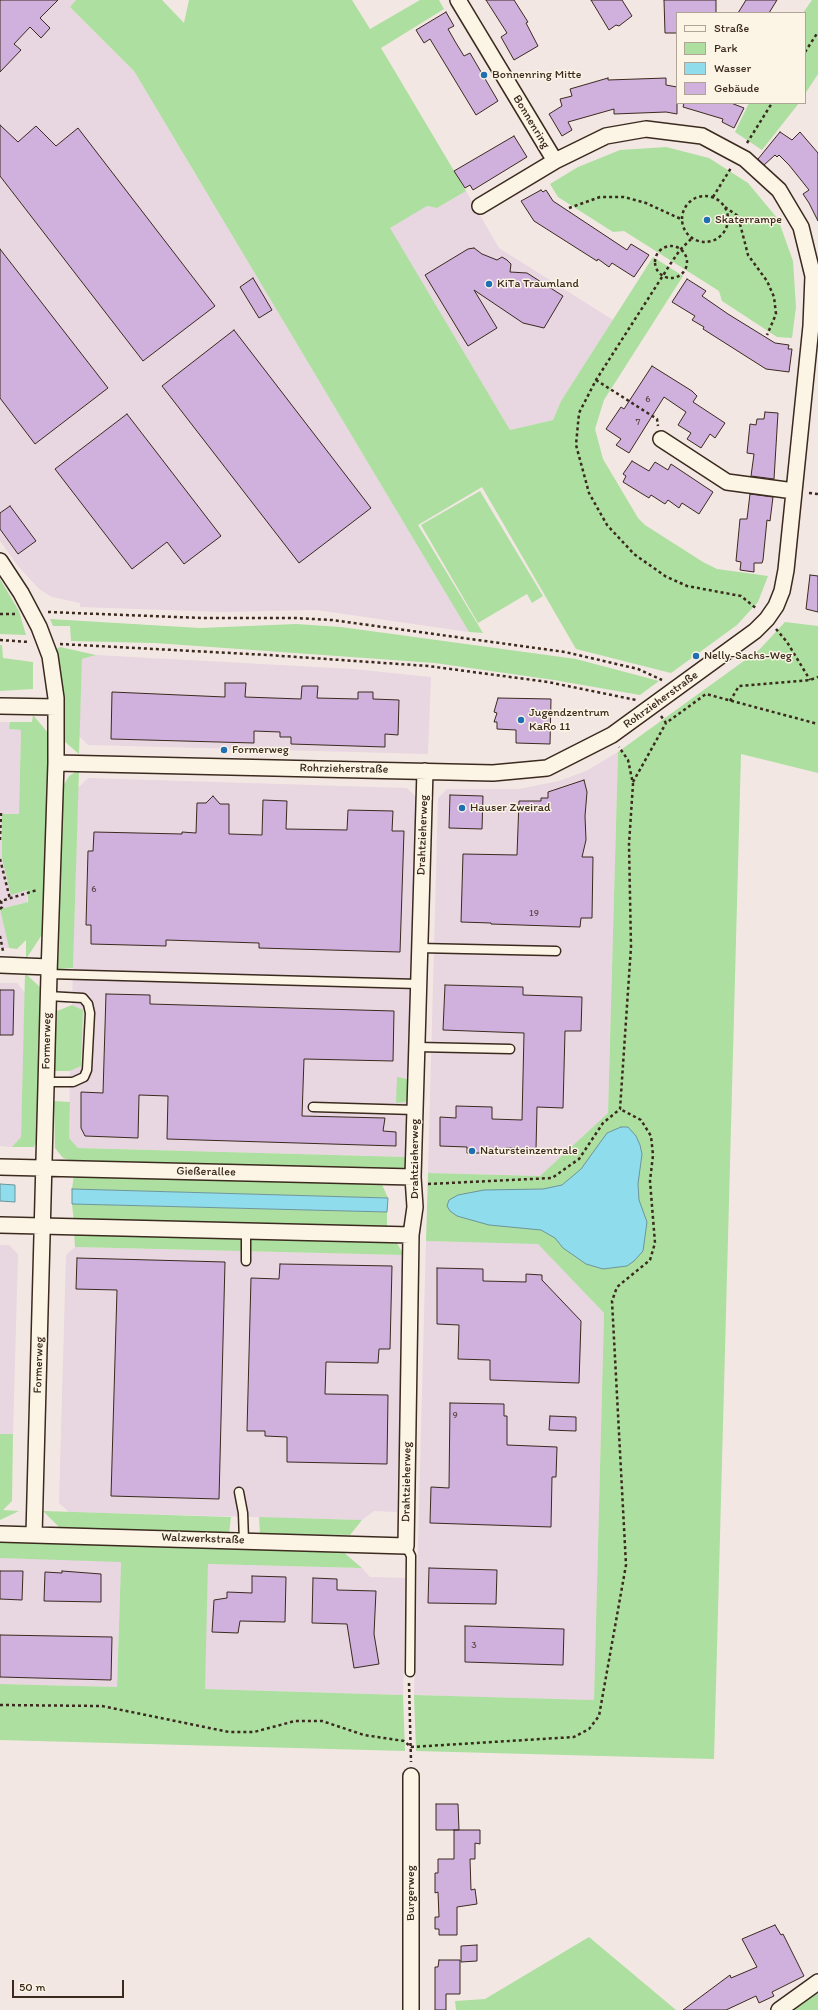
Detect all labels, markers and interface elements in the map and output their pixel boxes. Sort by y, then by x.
legend [676,12,806,104]
text: Straße [714,21,749,35]
text: Park [714,41,738,55]
text: Wasser [714,61,751,75]
place label: Bonnenring Mitte [492,68,581,82]
marker: Bonnenring Mitte [479,70,489,80]
text: Gebäude [714,81,759,95]
street label: Bonnenring [509,93,553,151]
place label: Skaterrampe [715,213,782,227]
marker: Skaterrampe [702,215,712,225]
place label: KiTa Traumland [497,277,579,291]
marker: KiTa Traumland [484,279,494,289]
house number: 6 [645,393,651,405]
house number: 7 [636,416,640,428]
place label: Nelly-Sachs-Weg [704,649,792,663]
marker: Nelly-Sachs-Weg [691,651,701,661]
street label: Rohrzieherstraße [621,668,701,732]
place label: Jugendzentrum KaRo 11 [529,706,610,734]
marker: Jugendzentrum KaRo 11 [516,715,526,725]
place label: Formerweg [232,743,289,757]
marker: Formerweg [219,745,229,755]
street label: Rohrzieherstraße [299,761,389,777]
street label: Drahtzieherweg [414,794,432,876]
place label: Hauser Zweirad [470,801,550,815]
marker: Hauser Zweirad [457,803,467,813]
house number: 6 [91,883,97,895]
house number: 19 [529,907,539,919]
street label: Formerweg [39,1012,55,1070]
street label: Drahtzieherweg [408,1119,422,1199]
place label: Natursteinzentrale [480,1144,578,1158]
marker: Natursteinzentrale [467,1146,477,1156]
street label: Gießerallee [176,1164,236,1180]
street label: Formerweg [31,1336,47,1394]
house number: 9 [452,1409,458,1421]
street label: Drahtzieherweg [399,1442,415,1522]
street label: Walzwerkstraße [161,1530,245,1548]
house number: 3 [471,1639,477,1651]
street label: Burgerweg [404,1865,418,1921]
scale bar [14,1972,126,1998]
text: 50 m [19,1980,45,1994]

